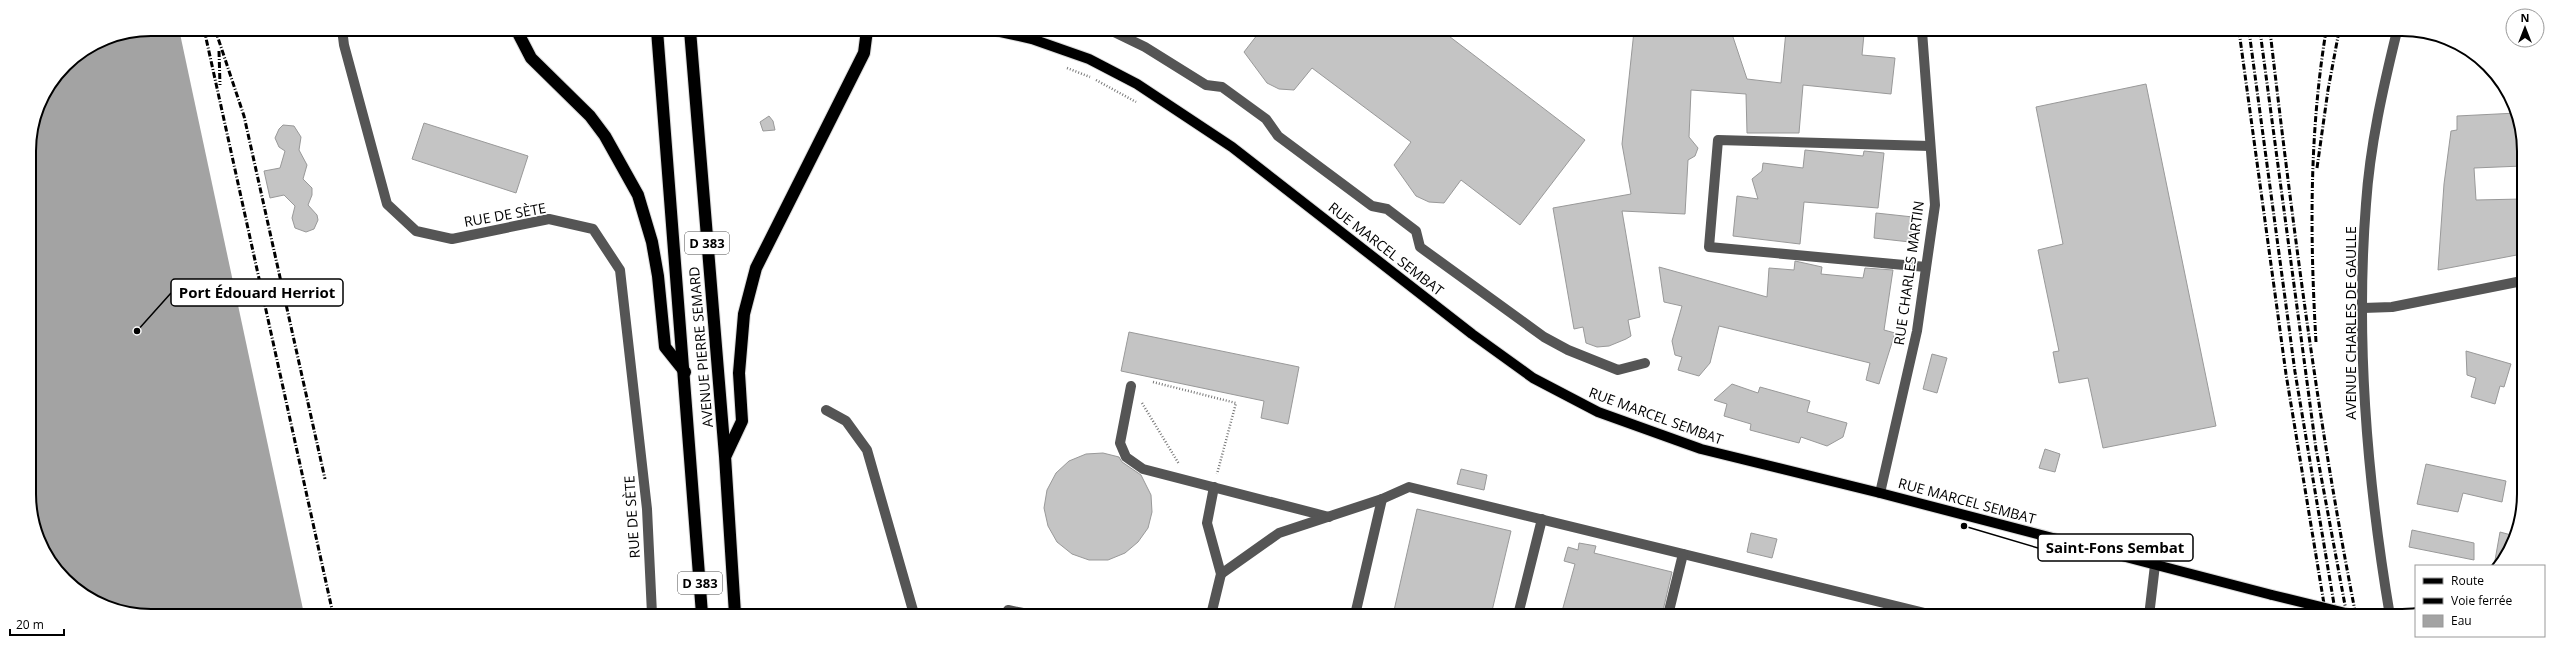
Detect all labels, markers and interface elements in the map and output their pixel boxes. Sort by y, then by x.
north arrow [2505,8,2545,48]
text: N [2521,10,2529,25]
street label: RUE DE SÈTE [462,198,547,231]
street label: RUE MARCEL SEMBAT [1325,198,1448,300]
street label: RUE CHARLES MARTIN [1889,200,1928,346]
street label: AVENUE CHARLES DE GAULLE [2341,226,2360,420]
road number: D 383 [685,232,729,254]
street label: AVENUE PIERRE SEMARD [684,266,717,428]
callout: Port Édouard Herriot [171,279,343,306]
text: Port Édouard Herriot [179,282,336,302]
street label: RUE MARCEL SEMBAT [1586,382,1726,449]
street label: RUE MARCEL SEMBAT [1896,473,2038,528]
street label: RUE DE SÈTE [619,475,644,559]
callout: Saint-Fons Sembat [2038,534,2193,561]
text: Saint-Fons Sembat [2046,537,2185,557]
legend [2415,565,2545,637]
road number: D 383 [678,572,722,594]
text: Route [2451,572,2484,589]
text: Voie ferrée [2451,592,2513,609]
scale bar [10,611,64,637]
text: Eau [2451,612,2472,629]
text: 20 m [16,616,44,633]

